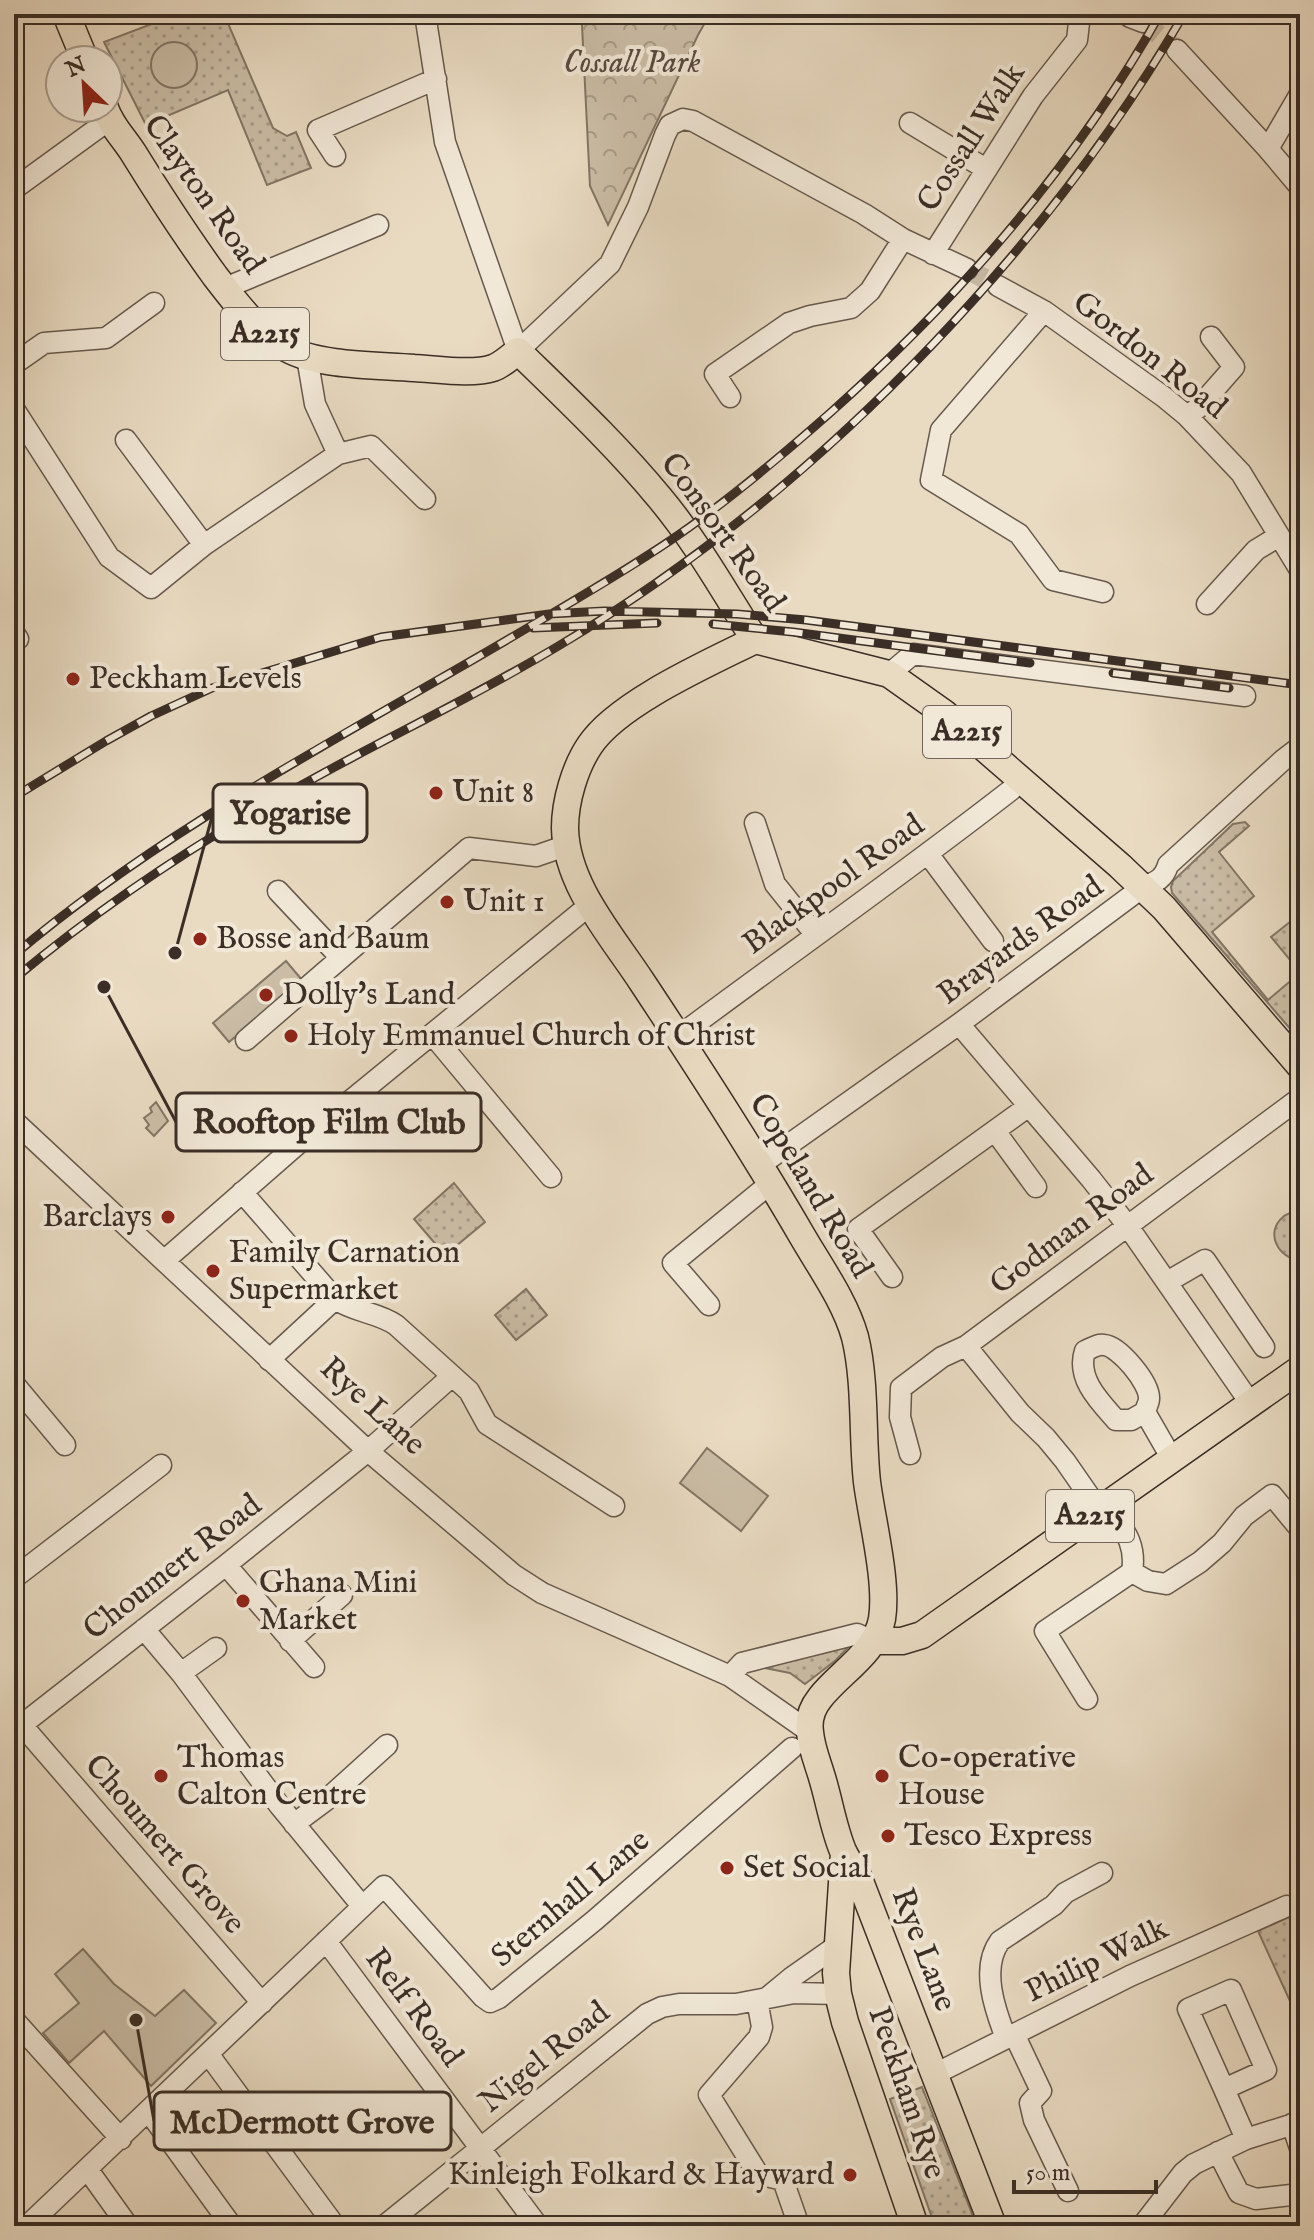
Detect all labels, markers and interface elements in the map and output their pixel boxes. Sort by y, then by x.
park label: Cossall Park [564,43,701,84]
north arrow [44,44,124,124]
text: N [61,51,91,85]
street label: Cossall Walk [909,55,1036,220]
street label: Clayton Road [133,107,273,283]
street label: Gordon Road [1064,283,1235,430]
road number: A2215 [221,308,309,360]
street label: Consort Road [650,445,794,622]
place label: Peckham Levels [89,659,302,700]
marker: Peckham Levels [64,670,82,688]
road number: A2215 [923,706,1011,758]
place label: Unit 8 [452,773,534,814]
callout: Yogarise [213,784,367,842]
marker: Unit 8 [427,784,445,802]
text: Yogarise [229,793,351,836]
street label: Blackpool Road [735,805,934,965]
street label: Brayards Road [930,867,1113,1015]
place label: Unit 1 [463,882,545,923]
marker: Unit 1 [438,893,456,911]
place label: Bosse and Baum [216,919,430,960]
marker: Bosse and Baum [191,930,209,948]
place label: Dolly's Land [282,975,456,1016]
marker: Dolly's Land [257,986,275,1004]
place label: Holy Emmanuel Church of Christ [307,1016,756,1057]
marker: Holy Emmanuel Church of Christ [282,1027,300,1045]
street label: Copeland Road [739,1086,882,1287]
callout: Rooftop Film Club [176,1093,481,1151]
text: Rooftop Film Club [192,1102,466,1145]
street label: Godman Road [982,1154,1163,1305]
place label: Barclays [42,1197,152,1238]
marker: Barclays [159,1208,177,1226]
place label: Family Carnation Supermarket [229,1233,460,1311]
marker: Family Carnation Supermarket [204,1262,222,1280]
street label: Rye Lane [311,1349,433,1465]
street label: Choumert Road [76,1485,271,1650]
road number: A2215 [1046,1490,1134,1542]
place label: Ghana Mini Market [259,1563,417,1641]
marker: Ghana Mini Market [234,1592,252,1610]
place label: Thomas Calton Centre [177,1738,366,1816]
place label: Co-operative House [898,1738,1076,1816]
street label: Choumert Grove [75,1747,253,1943]
marker: Thomas Calton Centre [152,1767,170,1785]
marker: Co-operative House [873,1767,891,1785]
place label: Tesco Express [904,1816,1092,1857]
street label: Sternhall Lane [483,1821,659,1977]
marker: Tesco Express [879,1827,897,1845]
place label: Set Social [743,1848,871,1889]
marker: Set Social [718,1859,736,1877]
street label: Rye Lane [881,1883,965,2017]
street label: Philip Walk [1019,1908,1176,2013]
street label: Relf Road [355,1940,472,2076]
street label: Nigel Road [471,1992,619,2123]
street label: Peckham Rye [857,2002,955,2184]
callout: McDermott Grove [154,2092,451,2150]
text: McDermott Grove [170,2102,435,2145]
scale bar [1014,2144,1156,2194]
place label: Kinleigh Folkard & Hayward [448,2155,835,2196]
text: 50 m [1026,2158,1070,2189]
marker: Kinleigh Folkard & Hayward [841,2166,859,2184]

